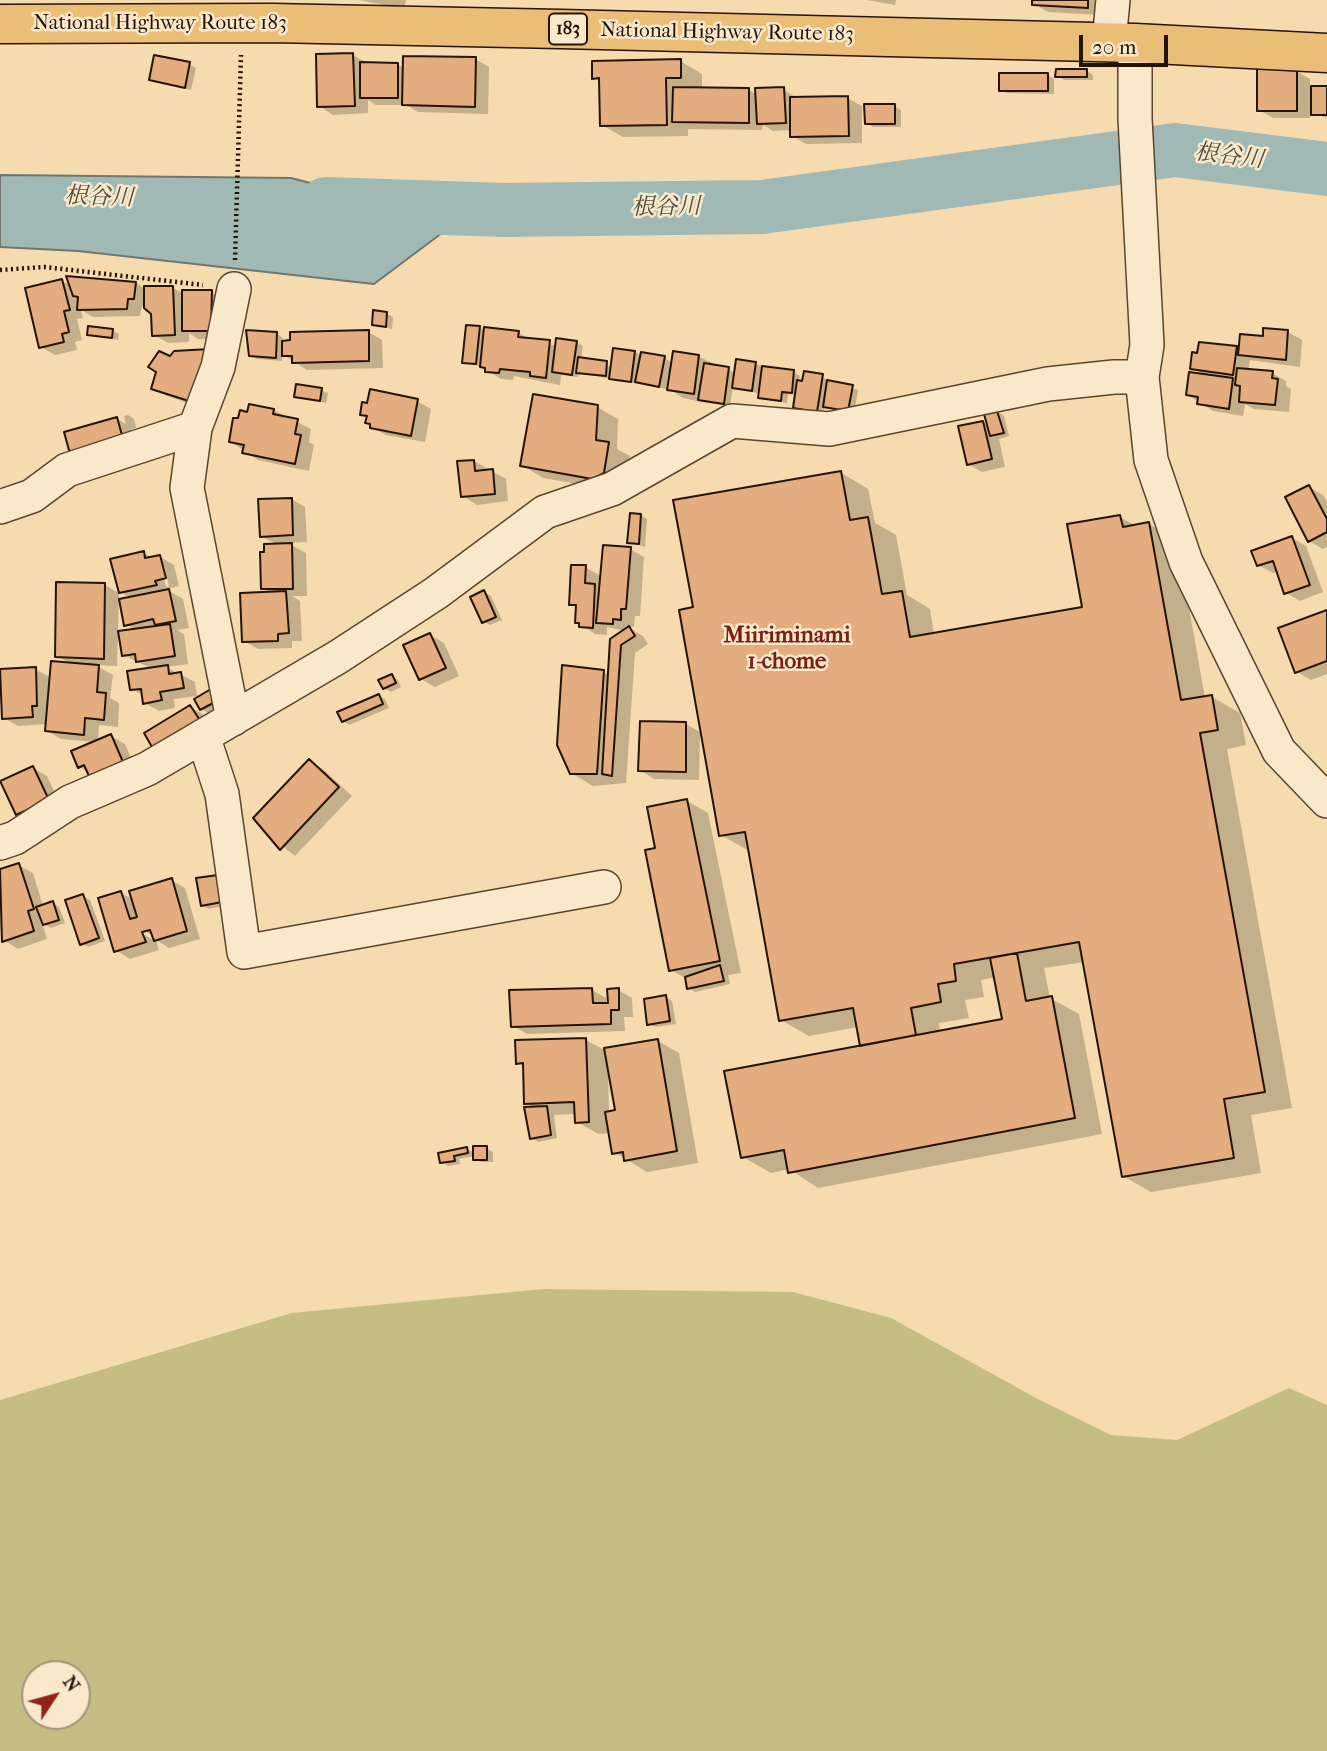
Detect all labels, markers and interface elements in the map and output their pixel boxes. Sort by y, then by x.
street label: National Highway Route 183 [33,11,287,37]
road number: 183 [549,14,587,44]
street label: National Highway Route 183 [600,18,854,48]
scale bar [1082,21,1171,65]
text: 20 m [1092,35,1136,59]
water label: 根谷川 [1193,139,1265,175]
water label: 根谷川 [64,183,134,213]
water label: 根谷川 [631,194,701,222]
district label: Miiriminami 1-chome [723,622,851,676]
north arrow [21,1660,91,1730]
text: N [58,1672,85,1696]

